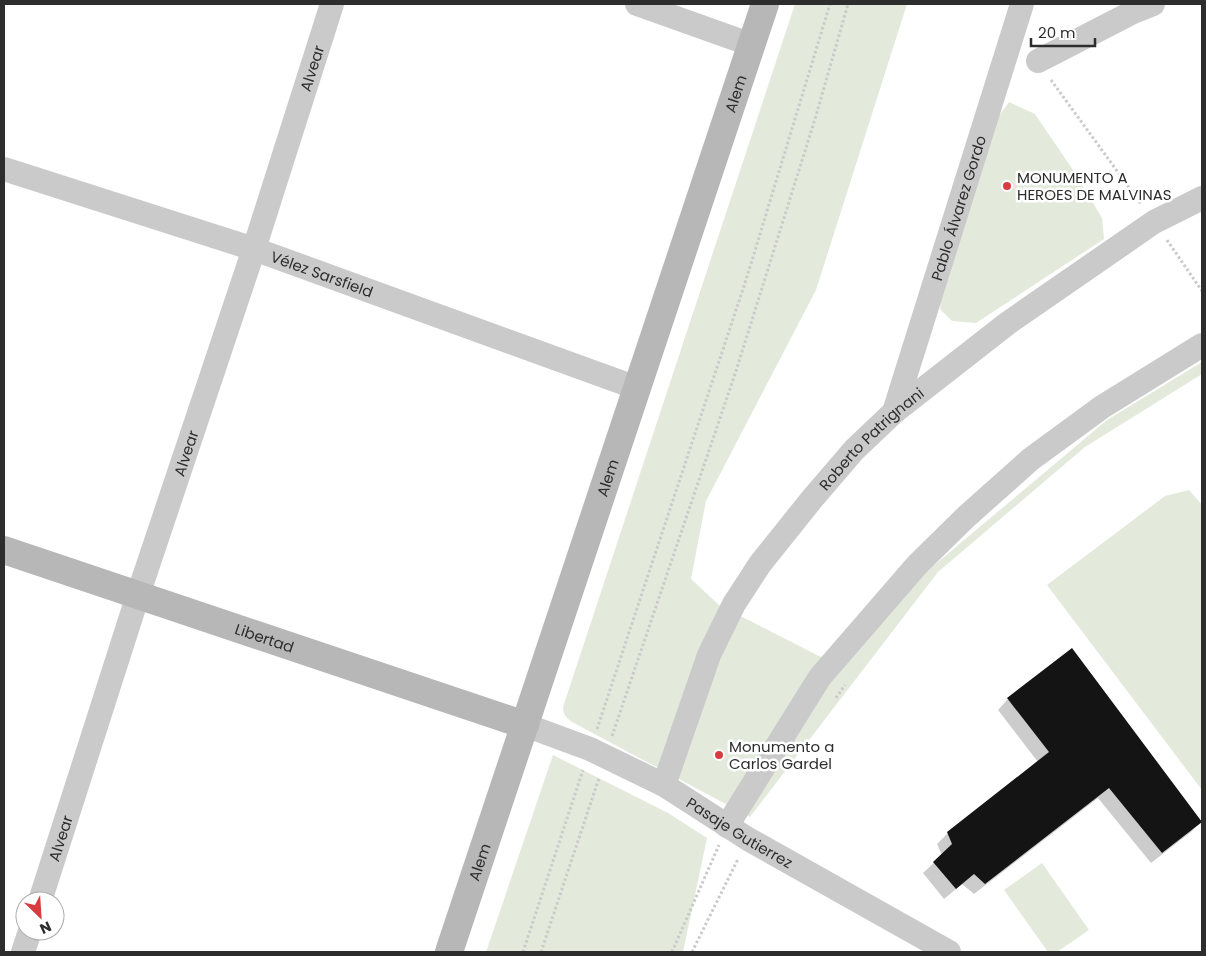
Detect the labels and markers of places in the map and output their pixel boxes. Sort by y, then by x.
place label: MONUMENTO A HEROES DE MALVINAS [1017,167,1172,205]
marker: MONUMENTO A HEROES DE MALVINAS [1001,180,1013,192]
place label: Monumento a Carlos Gardel [729,736,834,774]
marker: Monumento a Carlos Gardel [713,749,725,761]

